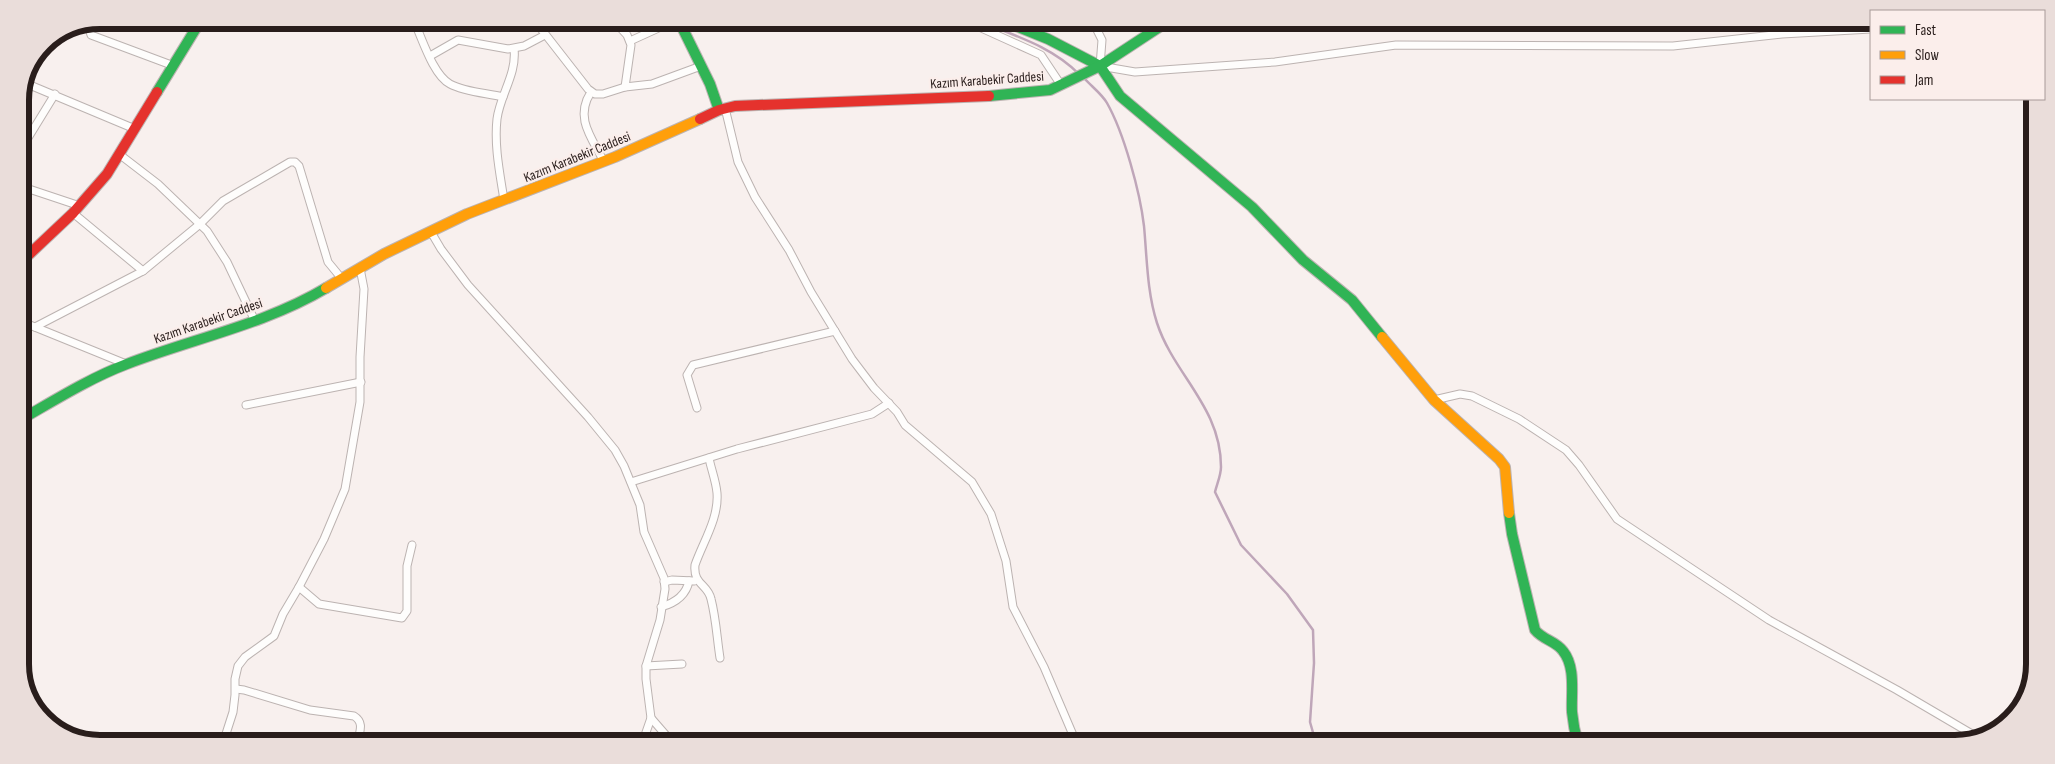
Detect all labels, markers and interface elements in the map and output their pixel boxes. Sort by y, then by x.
legend [1870,10,2045,100]
text: Fast [1915,21,1937,40]
text: Slow [1915,46,1939,65]
street label: Kazım Karabekir Caddesi [930,68,1044,92]
text: Jam [1914,71,1933,90]
street label: Kazım Karabekir Caddesi [521,128,633,186]
street label: Kazım Karabekir Caddesi [151,294,265,348]

